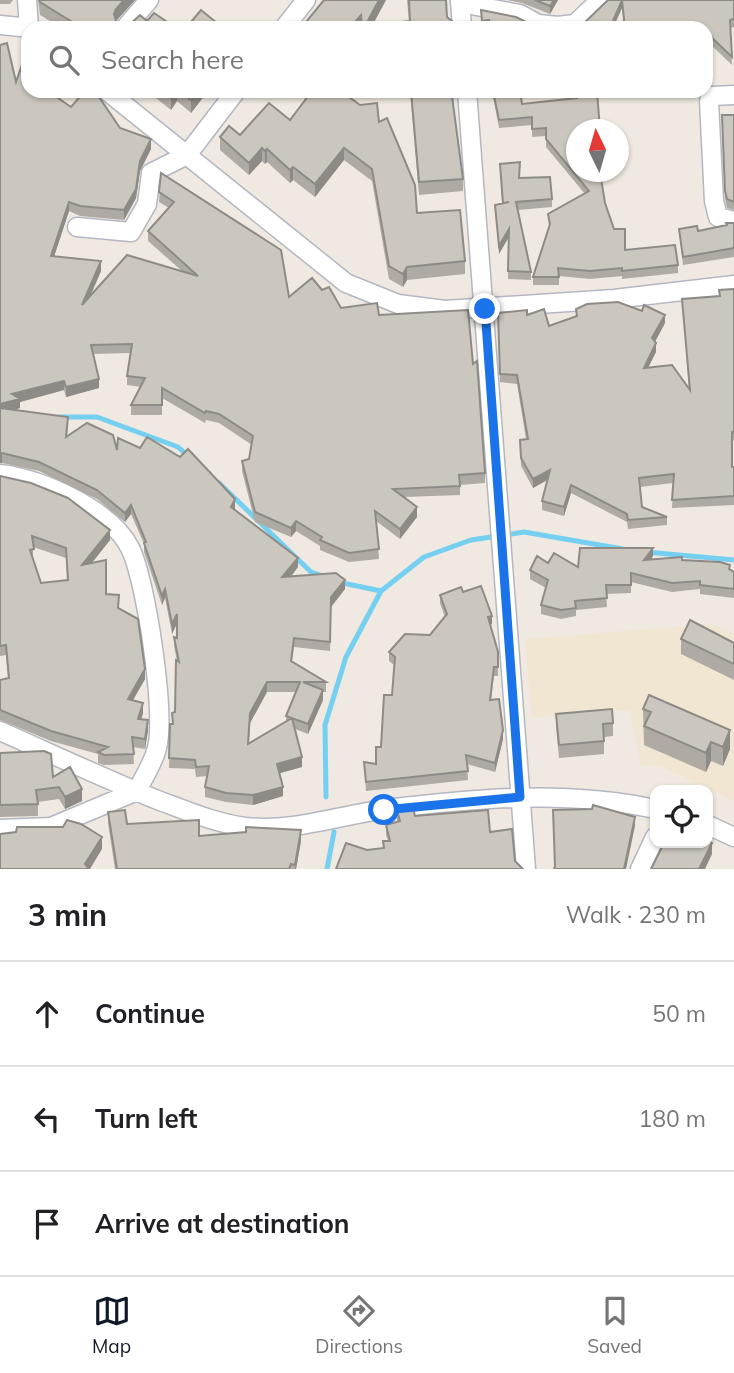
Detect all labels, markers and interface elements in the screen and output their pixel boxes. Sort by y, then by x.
search box [21,21,713,98]
icon: search [45,41,83,79]
text: Search here [101,43,244,76]
north arrow [566,119,629,182]
route end [469,293,500,324]
map controls [650,785,713,848]
button: locate [650,785,713,848]
route start [368,794,399,825]
text: 3 min [28,896,107,934]
text: Walk · 230 m [566,900,706,929]
icon: ahead [28,995,66,1033]
text: Continue [95,997,205,1030]
text: 50 m [652,999,706,1028]
icon: left [28,1100,66,1138]
text: Turn left [95,1102,197,1135]
text: 180 m [638,1104,706,1133]
icon: arrive [28,1205,66,1243]
text: Arrive at destination [95,1207,350,1240]
tab: Map [92,1292,131,1358]
tab: Directions [315,1292,403,1358]
tab: Saved [587,1292,642,1358]

